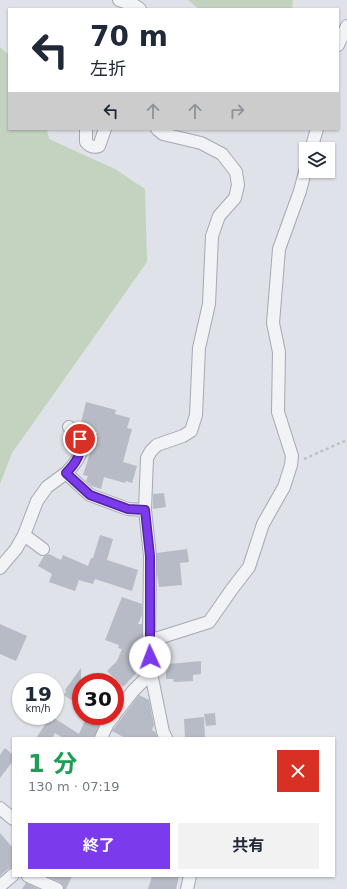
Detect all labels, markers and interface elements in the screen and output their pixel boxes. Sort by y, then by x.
text: 70 m [90,20,168,53]
icon: left [24,24,76,76]
text: 左折 [90,58,126,79]
icon: left [100,100,122,122]
icon: ahead [142,100,164,122]
icon: ahead [184,100,206,122]
icon: right [226,100,248,122]
map controls [299,142,335,178]
button: layers [299,142,335,178]
pin [63,422,97,456]
icon: arrive [69,428,91,450]
position arrow [129,636,171,678]
speed limit sign: 30 [72,673,124,725]
text: 19 [24,682,52,706]
text: km/h [25,703,51,714]
text: 1 分 [28,750,77,778]
button: close [277,750,319,792]
text: 130 m · 07:19 [28,779,119,794]
button: 終了 [28,823,170,869]
button: 共有 [178,823,319,869]

